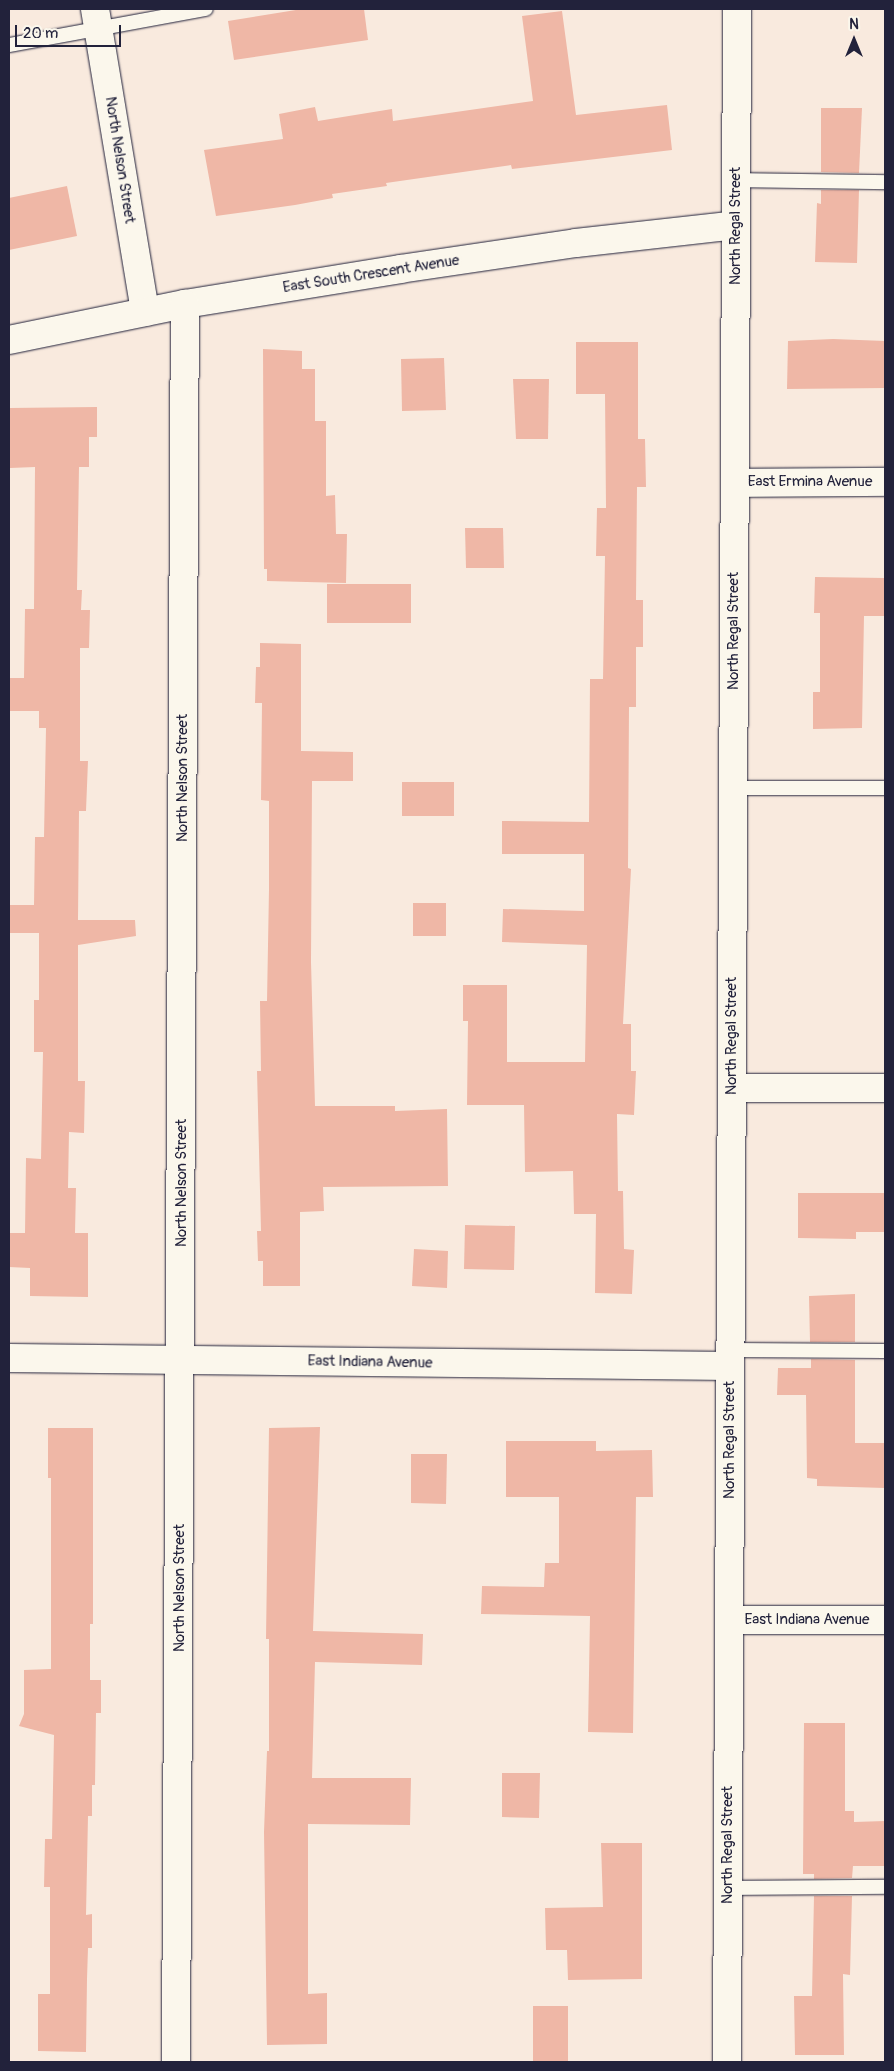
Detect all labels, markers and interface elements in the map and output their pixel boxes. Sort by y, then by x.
scale bar [18,15,124,47]
north arrow [829,15,879,65]
text: N [849,16,859,33]
text: 20 m [23,24,58,43]
street label: North Nelson Street [101,95,139,225]
street label: North Regal Street [727,167,745,285]
street label: East South Crescent Avenue [282,251,460,297]
street label: East Ermina Avenue [748,473,872,491]
street label: North Regal Street [725,572,743,690]
street label: North Nelson Street [174,714,192,842]
street label: North Regal Street [723,977,741,1095]
street label: North Nelson Street [173,1119,191,1247]
street label: East Indiana Avenue [307,1352,433,1372]
street label: North Regal Street [721,1381,739,1499]
street label: North Nelson Street [171,1524,189,1652]
street label: East Indiana Avenue [745,1611,869,1629]
street label: North Regal Street [719,1786,737,1904]

